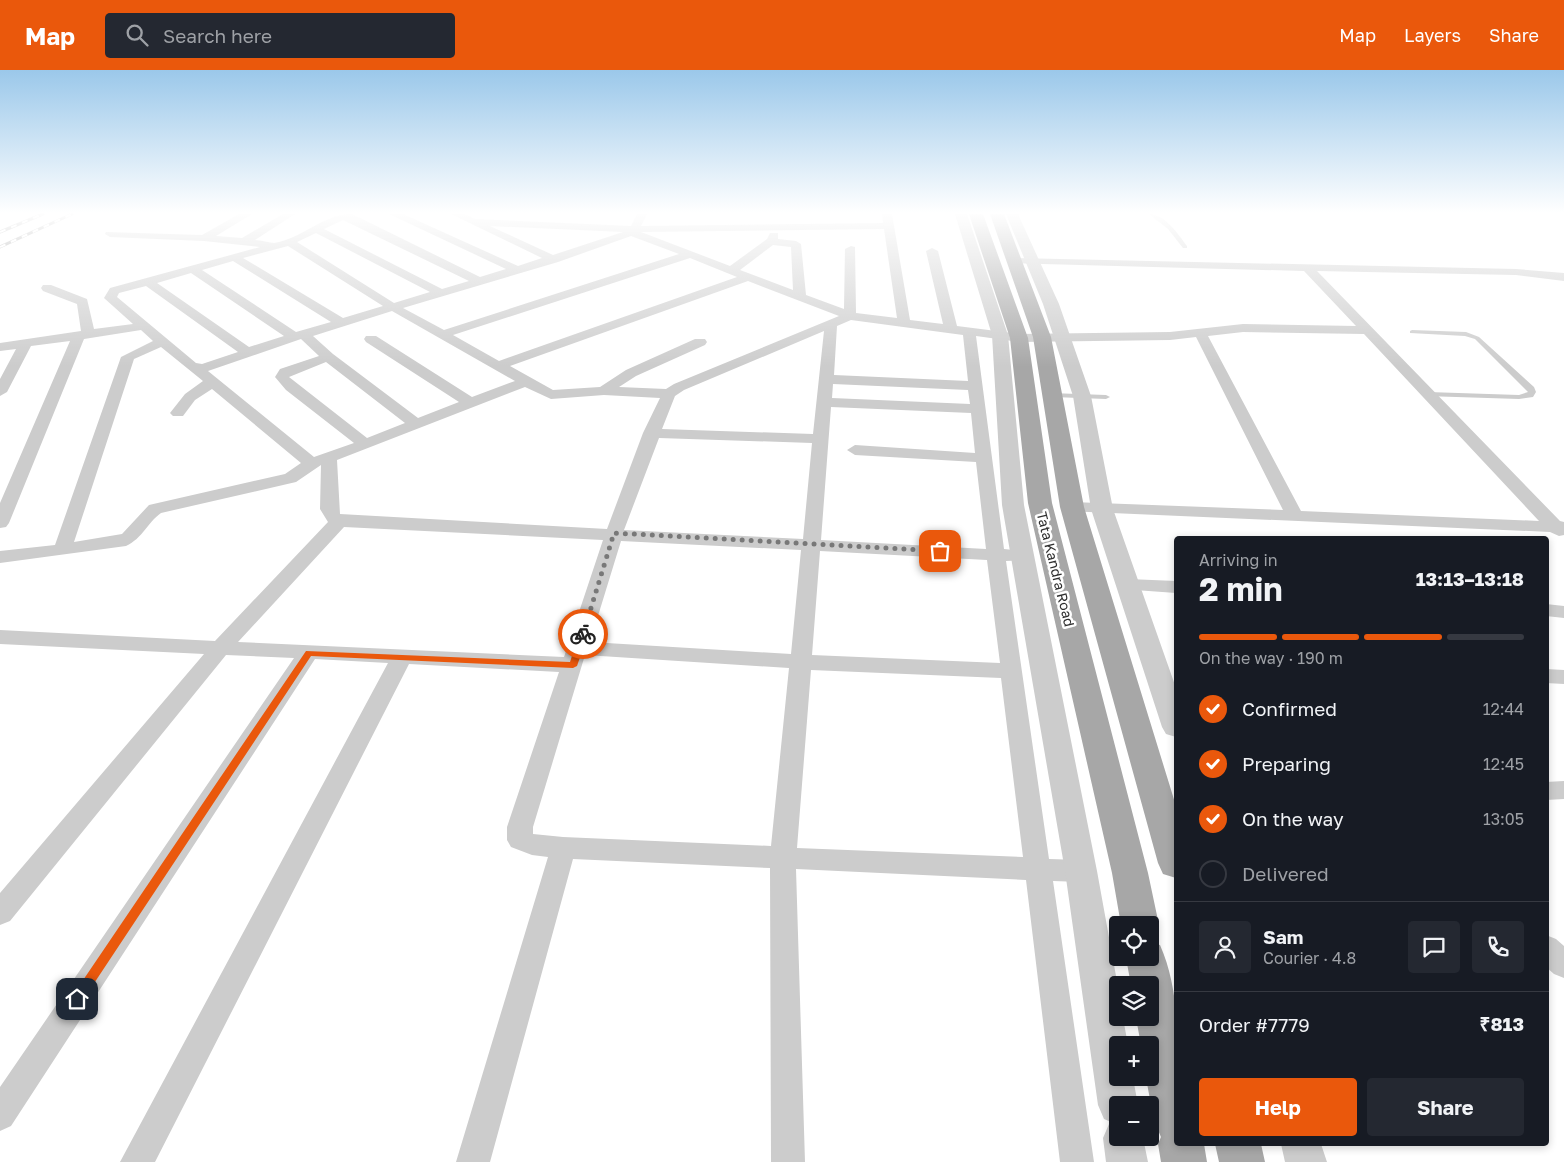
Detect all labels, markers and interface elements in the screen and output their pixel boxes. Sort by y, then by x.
search box [105,13,455,58]
text: Map [25,21,75,50]
icon: search [123,21,151,49]
text: Search here [163,24,272,47]
text: Map [1339,24,1376,46]
text: Layers [1404,24,1461,46]
text: Share [1489,24,1539,46]
street label: Tata Kandra Road [1033,510,1079,628]
pin [919,530,961,572]
icon: bag [926,537,954,565]
text: Arriving in [1199,550,1278,570]
text: 13:13–13:18 [1416,567,1524,590]
text: 2 min [1199,570,1283,608]
courier [558,609,608,659]
icon: bike [569,620,597,648]
text: On the way · 190 m [1199,648,1343,668]
icon: check [1199,695,1227,723]
text: Confirmed [1242,697,1337,720]
text: 12:44 [1483,699,1524,719]
icon: check [1199,750,1227,778]
text: Preparing [1242,752,1331,775]
text: 12:45 [1483,754,1524,774]
icon: check [1199,805,1227,833]
text: On the way [1242,807,1344,830]
text: 13:05 [1483,809,1524,829]
text: Delivered [1242,862,1329,885]
map controls [1109,916,1159,1146]
button: locate [1109,916,1159,966]
button: person [1199,921,1251,973]
button: chat [1408,921,1460,973]
button: phone [1472,921,1524,973]
text: Sam [1263,925,1303,948]
text: Courier · 4.8 [1263,948,1356,968]
button: layers [1109,976,1159,1026]
pin [56,978,98,1020]
icon: home [63,985,91,1013]
text: ₹813 [1480,1012,1524,1035]
text: Order #7779 [1199,1013,1310,1036]
button: + [1109,1036,1159,1086]
button: Help [1199,1078,1357,1136]
button: Share [1367,1078,1524,1136]
button: − [1109,1096,1159,1146]

